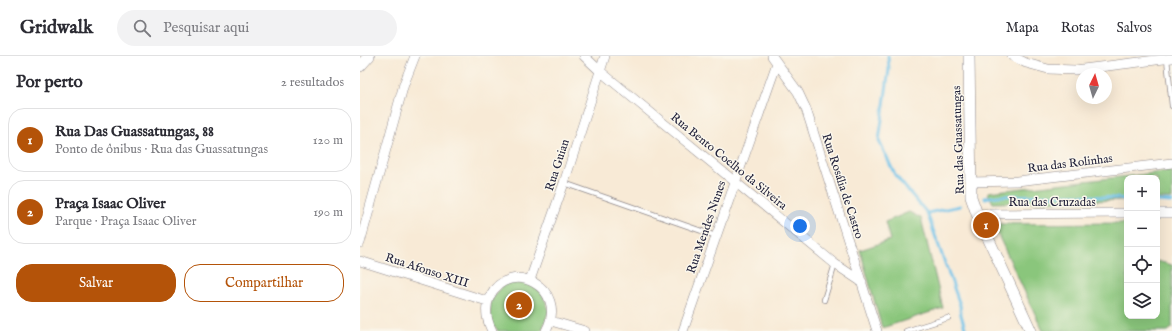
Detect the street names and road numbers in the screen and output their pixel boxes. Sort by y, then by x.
street label: Rua das Guassatungas [949,85,968,195]
street label: Rua Bento Coelho da Silveira [667,110,791,214]
street label: Rua Rosália de Castro [818,132,867,241]
street label: Rua Guian [542,137,573,193]
street label: Rua das Rolinhas [1027,151,1114,176]
street label: Rua Mendes Nunes [684,179,729,276]
street label: Rua das Cruzadas [1008,195,1096,210]
street label: Rua Afonso XIII [383,250,470,291]

